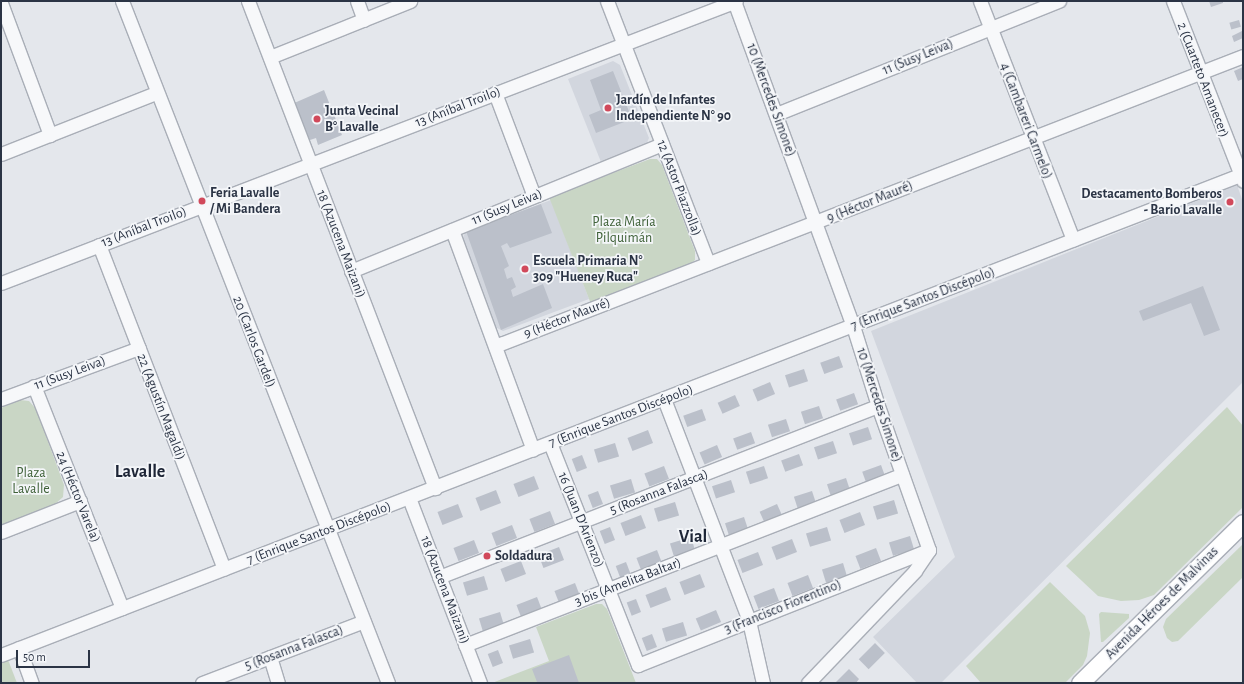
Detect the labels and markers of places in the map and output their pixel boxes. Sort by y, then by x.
place label: Jardín de Infantes Independiente N° 90 [616,92,731,124]
place label: Junta Vecinal B° Lavalle [325,103,399,136]
marker: Jardín de Infantes Independiente N° 90 [603,103,613,113]
marker: Junta Vecinal B° Lavalle [312,114,322,124]
place label: Feria Lavalle / Mi Bandera [210,185,281,218]
place label: Destacamento Bomberos - Bario Lavalle [1081,186,1222,218]
marker: Feria Lavalle / Mi Bandera [197,196,207,206]
marker: Destacamento Bomberos - Bario Lavalle [1225,197,1235,207]
place label: Escuela Primaria N° 309 "Hueney Ruca" [533,253,643,286]
marker: Escuela Primaria N° 309 "Hueney Ruca" [520,264,530,274]
place label: Soldadura [495,548,552,564]
marker: Soldadura [482,551,492,561]

